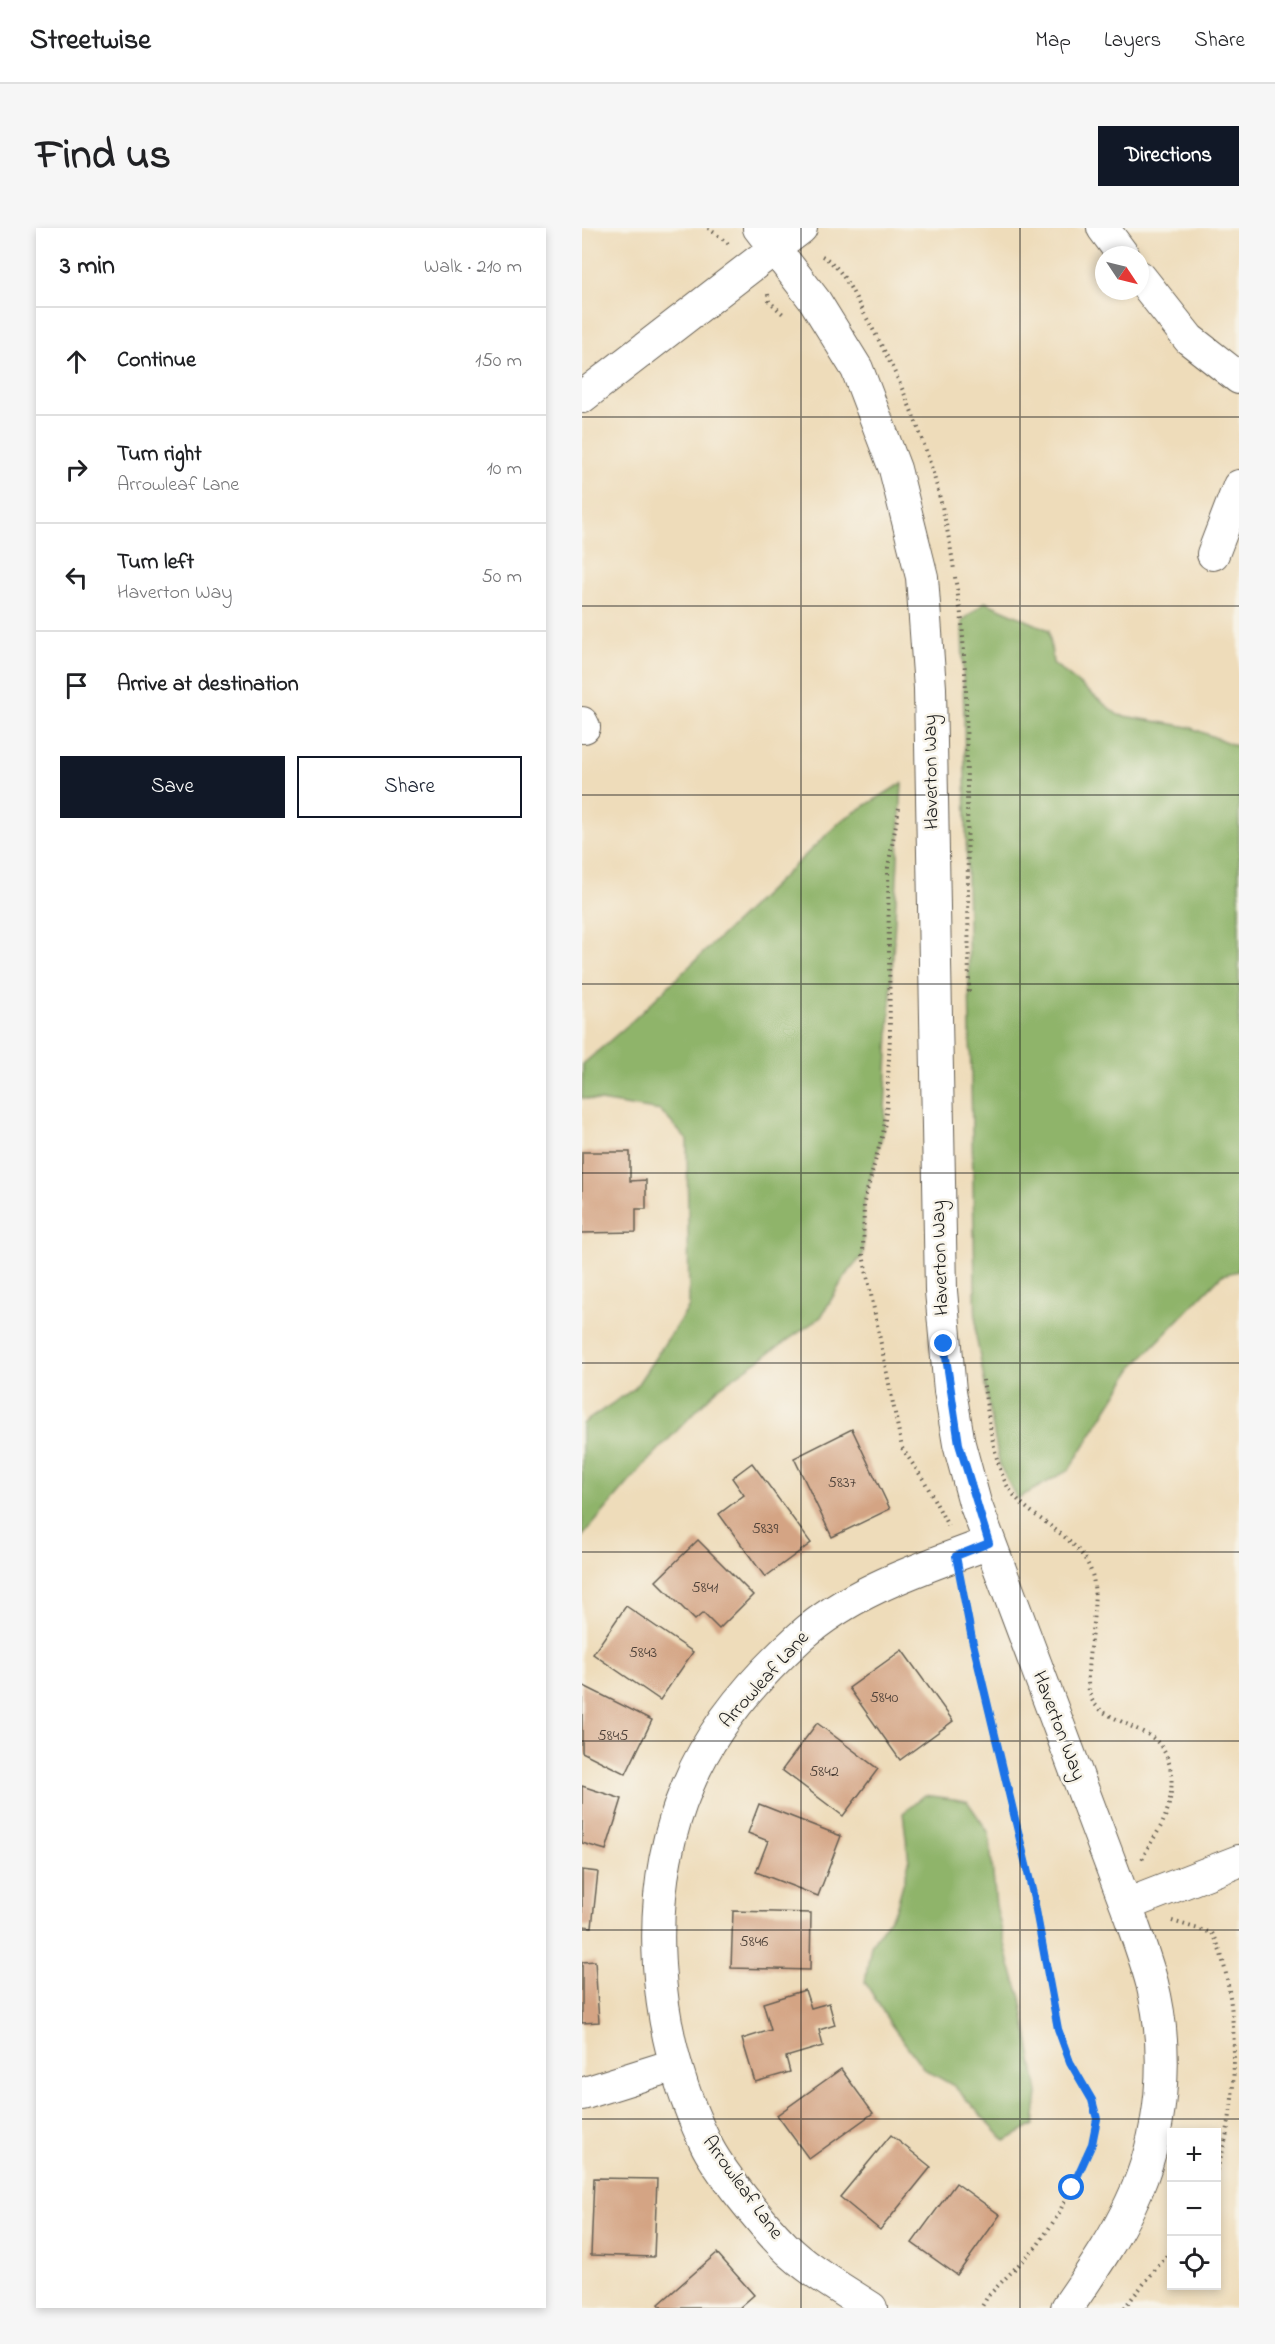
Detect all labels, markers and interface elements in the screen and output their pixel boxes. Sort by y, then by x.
text: Streetwise [30,21,151,62]
text: Map [1035,26,1071,56]
text: Layers [1104,26,1161,56]
text: Share [1194,26,1245,56]
text: Find us [36,126,171,187]
button: Directions [1098,126,1239,186]
north arrow [1095,246,1149,300]
text: 3 min [60,248,115,286]
text: Walk · 210 m [424,253,522,282]
icon: ahead [60,345,93,378]
text: Continue [117,345,196,377]
text: 150 m [475,347,522,376]
text: Turn right [117,439,202,471]
icon: right [60,453,93,486]
text: 10 m [486,455,522,484]
text: Arrowleaf Lane [117,471,239,500]
text: Turn left [117,547,194,579]
icon: left [60,561,93,594]
text: 50 m [481,563,522,592]
text: Haverton Way [117,579,232,608]
icon: arrive [60,669,93,702]
text: Arrive at destination [117,669,299,701]
street label: Haverton Way [916,714,948,830]
button: Save [60,756,285,818]
button: Share [297,756,522,818]
street label: Haverton Way [924,1200,958,1316]
route end [930,1330,956,1356]
house number: 5837 [828,1471,857,1495]
house number: 5839 [752,1517,778,1541]
house number: 5841 [692,1576,718,1600]
street label: Arrowleaf Lane [713,1625,817,1735]
house number: 5843 [629,1641,657,1665]
street label: Haverton Way [1024,1667,1092,1785]
house number: 5840 [870,1686,898,1710]
house number: 5845 [598,1724,628,1748]
house number: 5842 [809,1760,839,1784]
house number: 5846 [740,1930,768,1954]
map controls [1167,2128,1221,2290]
button: + [1167,2128,1221,2182]
street label: Arrowleaf Lane [694,2130,790,2246]
route start [1058,2174,1084,2200]
button: − [1167,2182,1221,2236]
button: locate [1167,2236,1221,2290]

